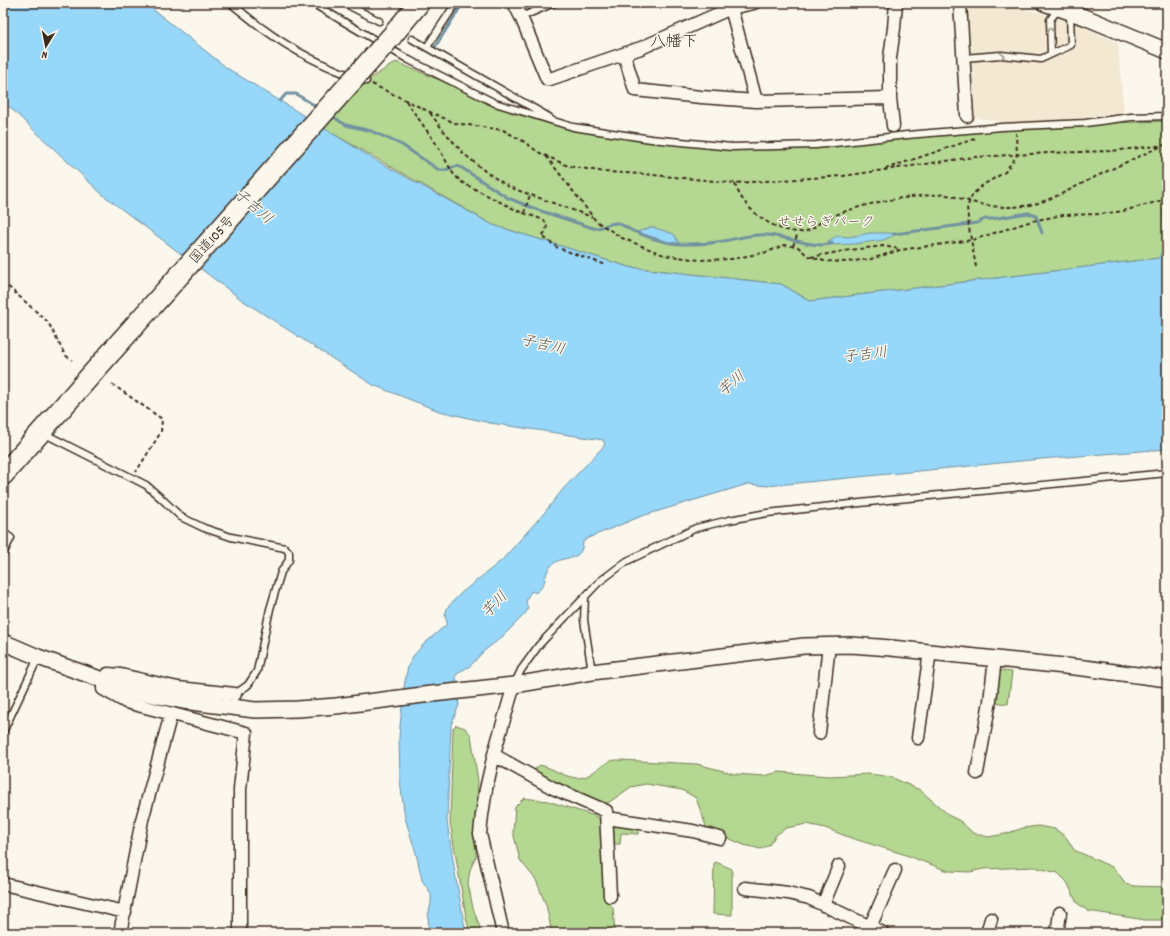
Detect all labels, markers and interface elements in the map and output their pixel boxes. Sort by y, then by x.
north arrow [26,26,66,66]
one-way arrow [1046,27,1055,33]
district label: 八幡下 [650,31,698,54]
text: N [40,45,49,62]
one-way arrow [999,52,1005,60]
water label: 子吉川 [228,185,277,230]
street label: 国道105号 [185,212,240,269]
park label: せせらぎパーク [777,213,875,233]
water label: 子吉川 [518,330,567,362]
water label: 子吉川 [842,342,889,370]
water label: 芋川 [714,366,751,403]
water label: 芋川 [477,587,514,624]

